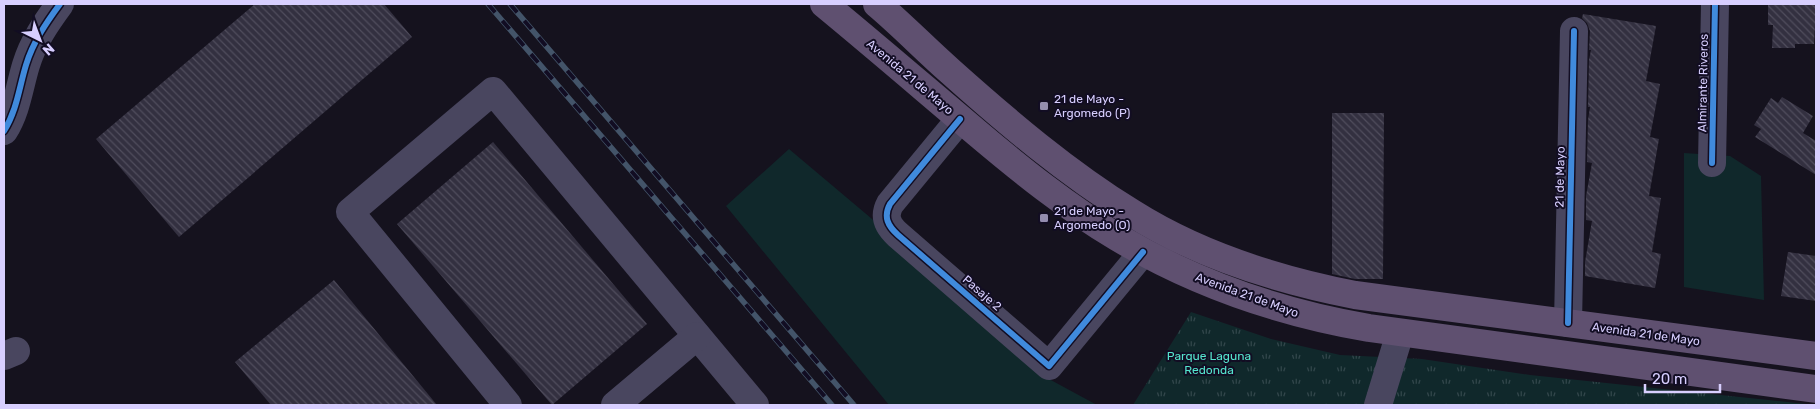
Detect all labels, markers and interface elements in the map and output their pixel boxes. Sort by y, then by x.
north arrow [15,15,65,65]
street label: Almirante Riveros [1695,34,1711,132]
street label: Avenida 21 de Mayo [864,37,956,117]
text: N [39,40,58,59]
place label: 21 de Mayo - Argomedo (P) [1054,92,1130,120]
marker: 21 de Mayo - Argomedo (P) [1038,100,1050,112]
street label: 21 de Mayo [1552,146,1568,208]
place label: 21 de Mayo - Argomedo (O) [1054,204,1130,232]
marker: 21 de Mayo - Argomedo (O) [1038,212,1050,224]
street label: Avenida 21 de Mayo [1193,270,1301,320]
street label: Pasaje 2 [960,272,1004,314]
street label: Avenida 21 de Mayo [1591,319,1701,349]
park label: Parque Laguna Redonda [1167,349,1251,377]
scale bar [1645,362,1720,394]
text: 20 m [1652,370,1687,388]

